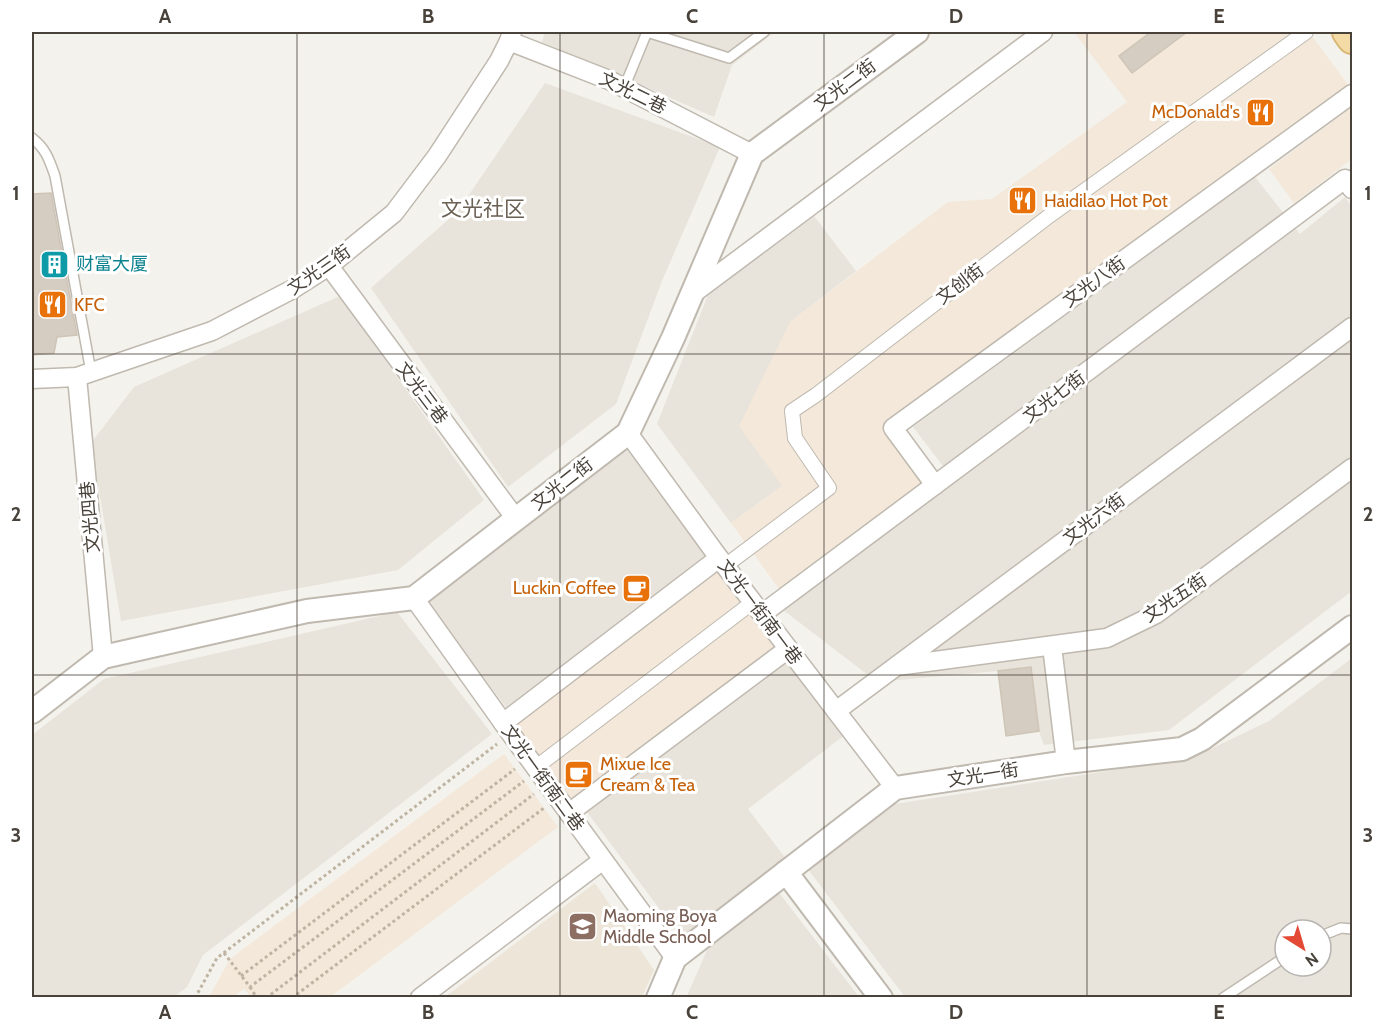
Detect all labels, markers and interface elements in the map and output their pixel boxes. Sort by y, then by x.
text: A [159,4,172,28]
text: B [422,4,434,28]
text: C [686,4,698,28]
text: D [949,4,963,28]
text: E [1213,4,1225,28]
street label: 文光二街 [810,55,880,115]
street label: 文光二巷 [596,67,670,119]
restaurant icon: McDonald's [1245,96,1277,128]
place label: McDonald's [1152,101,1240,123]
text: 1 [12,181,20,205]
text: 1 [1364,181,1372,205]
restaurant icon: Haidilao Hot Pot [1007,185,1039,217]
place label: Haidilao Hot Pot [1044,190,1168,212]
district label: 文光社区 [441,196,525,221]
street label: 文光三街 [283,240,355,300]
building icon: 财富大厦 [39,248,71,280]
street label: 文光八街 [1058,252,1130,312]
place label: 财富大厦 [76,253,148,275]
street label: 文创街 [932,259,988,309]
restaurant icon: KFC [37,289,69,321]
place label: KFC [74,294,105,316]
street label: 文光三巷 [392,358,452,428]
street label: 文光七街 [1019,367,1089,427]
street label: 文光二街 [527,453,597,515]
street label: 文光四巷 [76,480,104,554]
street label: 文光六街 [1059,489,1129,549]
text: 2 [11,502,21,526]
text: 2 [1363,502,1373,526]
street label: 文光一街南一巷 [713,555,807,669]
street label: 文光五街 [1139,569,1211,627]
cafe icon: Luckin Coffee [621,572,653,604]
place label: Luckin Coffee [513,577,616,599]
street label: 文光一街南二巷 [497,721,589,835]
place label: Mixue Ice Cream & Tea [600,753,696,796]
cafe icon: Mixue Ice Cream & Tea [563,758,595,790]
street label: 文光一街 [946,759,1020,791]
text: 3 [11,823,21,847]
text: 3 [1363,823,1373,847]
place label: Maoming Boya Middle School [603,905,717,948]
school or university icon: Maoming Boya Middle School [566,910,598,942]
north arrow [1273,918,1333,978]
text: N [1301,949,1322,971]
text: A [159,1000,172,1024]
text: B [422,1000,434,1024]
text: C [686,1000,698,1024]
text: D [949,1000,963,1024]
text: E [1213,1000,1225,1024]

